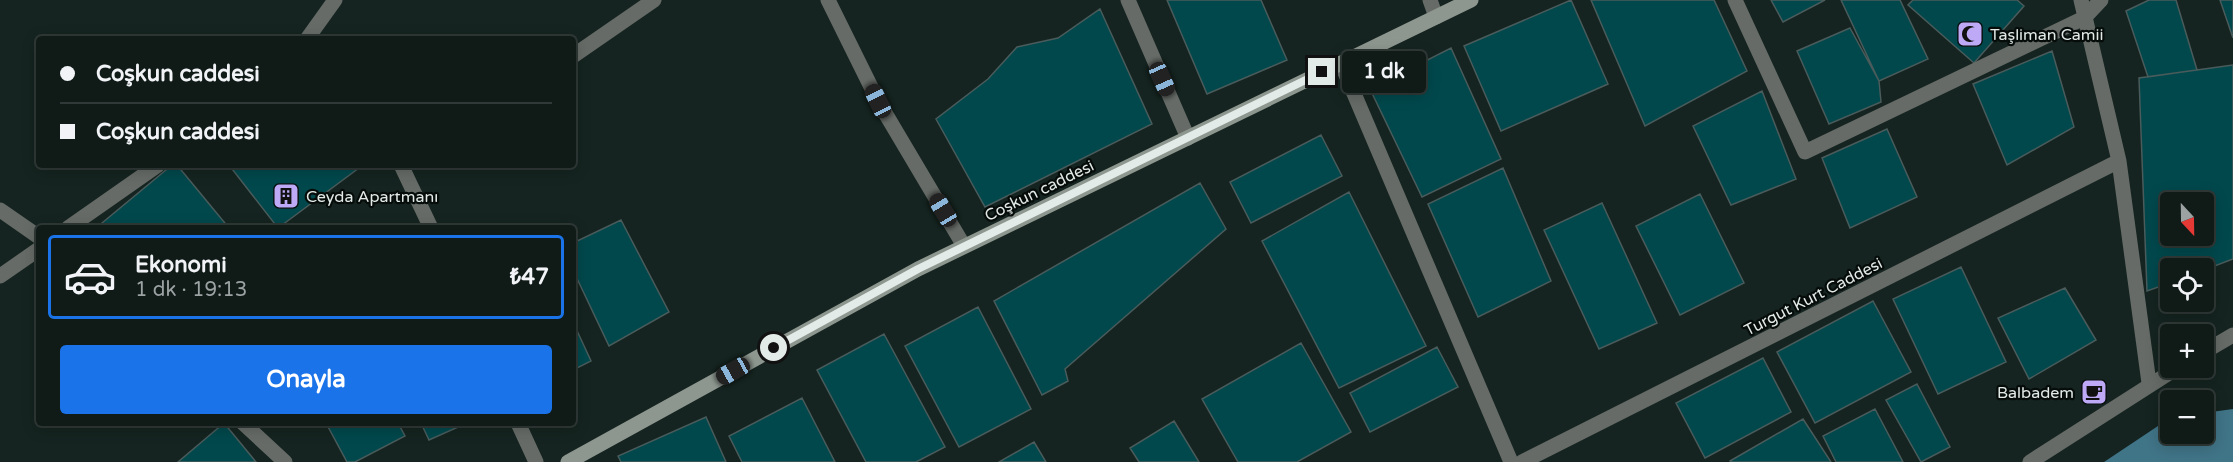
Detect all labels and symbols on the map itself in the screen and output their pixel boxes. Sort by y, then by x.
mosque icon: Taşliman Camii [1955,19,1985,49]
place label: Taşliman Camii [1990,25,2103,45]
callout: 1 dk [1343,51,1427,93]
route end [1308,58,1335,85]
car [1146,59,1178,99]
car [862,81,894,121]
street label: Coşkun caddesi [982,156,1097,226]
building icon: Ceyda Apartmanı [271,181,301,211]
place label: Ceyda Apartmanı [306,187,438,207]
car [926,190,960,230]
north arrow [2160,192,2214,246]
street label: Turgut Kurt Caddesi [1741,253,1886,340]
route start [760,334,787,361]
car [713,354,753,388]
cafe icon: Balbadem [2079,377,2109,407]
place label: Balbadem [1997,383,2074,403]

